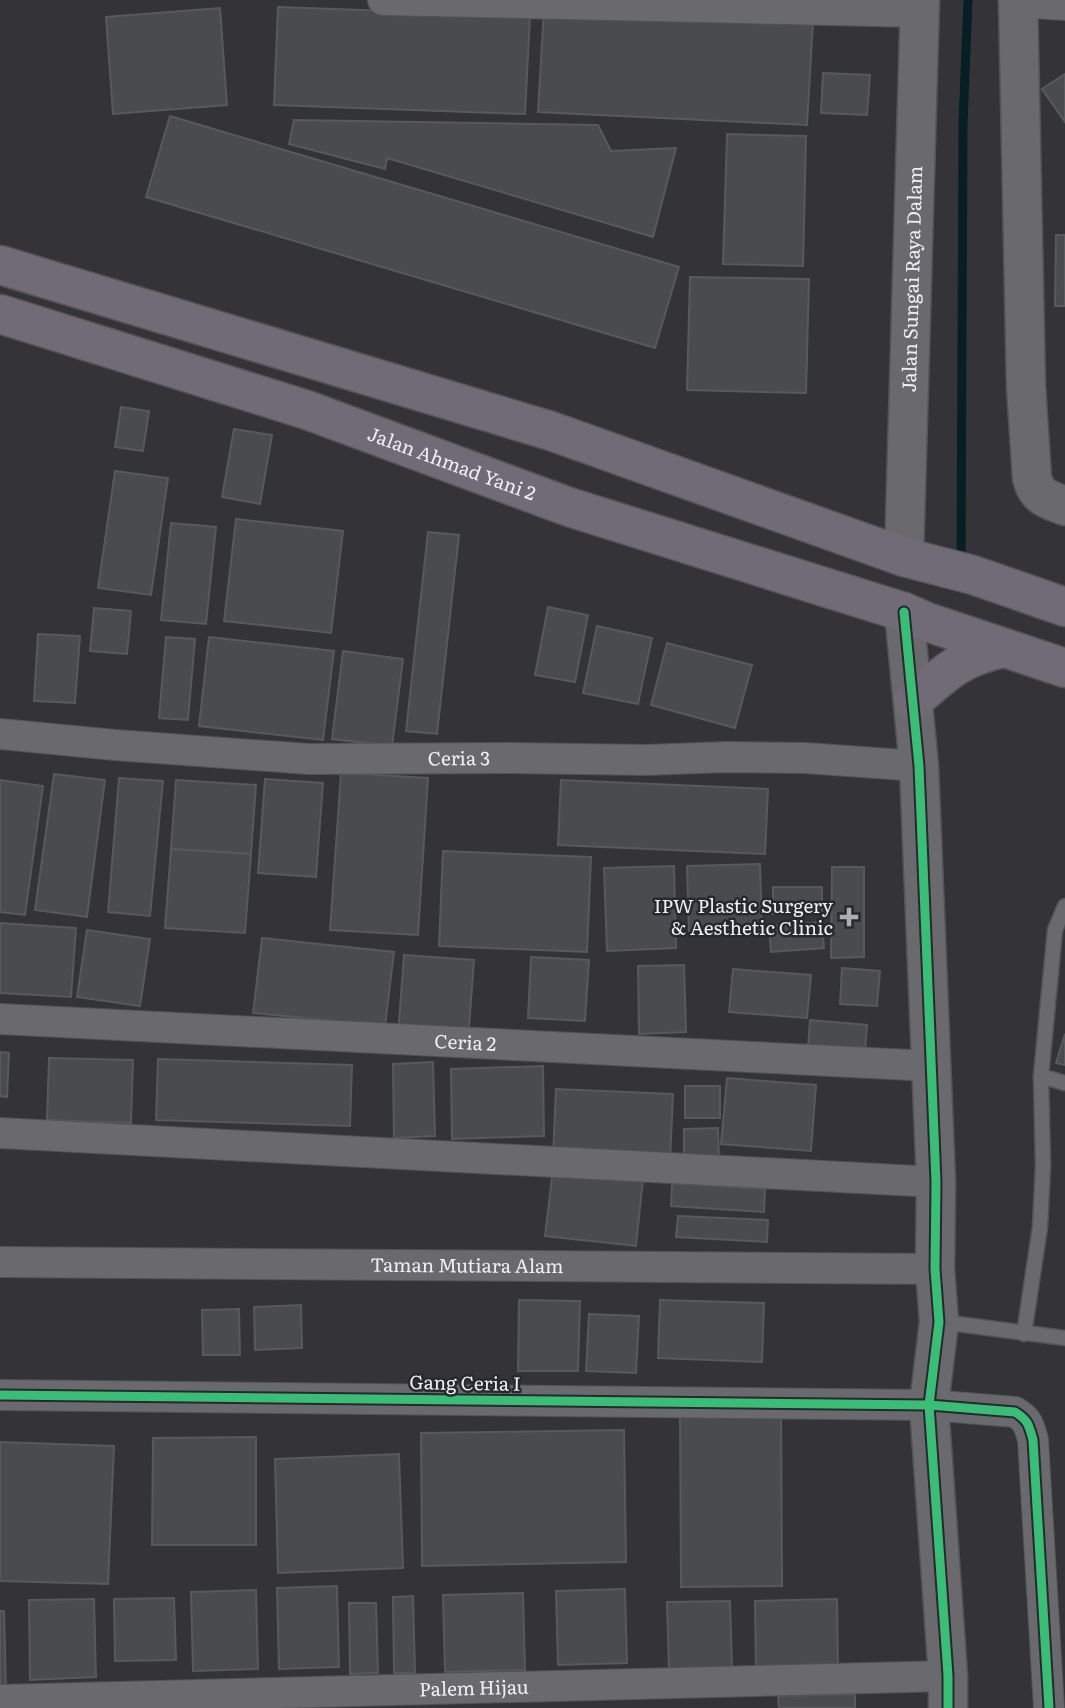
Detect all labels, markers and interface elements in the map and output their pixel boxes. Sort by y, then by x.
street label: Jalan Sungai Raya Dalam [894,165,928,393]
street label: Jalan Ahmad Yani 2 [364,419,540,507]
street label: Ceria 3 [428,743,490,771]
place label: IPW Plastic Surgery & Aesthetic Clinic [654,891,833,941]
marker: IPW Plastic Surgery & Aesthetic Clinic [839,907,859,927]
street label: Ceria 2 [434,1026,497,1057]
street label: Taman Mutiara Alam [370,1250,564,1279]
street label: Gang Ceria I [409,1367,521,1397]
street label: Palem Hijau [419,1672,529,1702]

